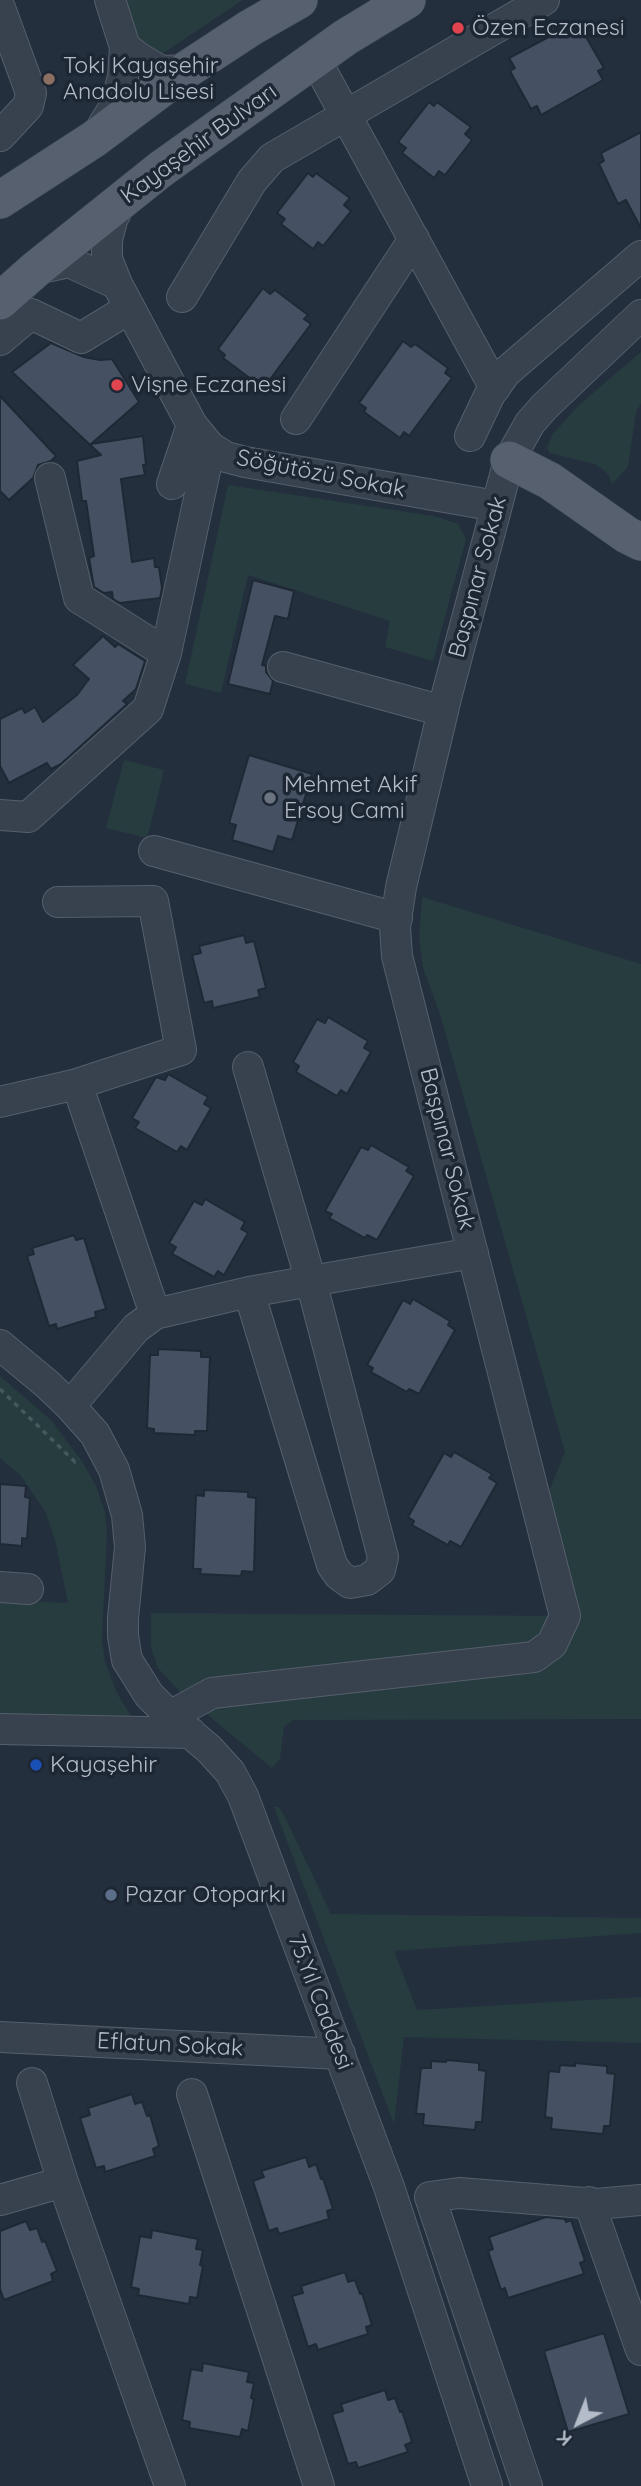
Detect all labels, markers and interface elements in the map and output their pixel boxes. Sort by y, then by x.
place label: Özen Eczanesi [472,14,625,42]
marker: Özen Eczanesi [450,20,466,36]
place label: Toki Kayaşehir Anadolu Lisesi [63,52,219,106]
marker: Toki Kayaşehir Anadolu Lisesi [41,71,57,87]
street label: Kayaşehir Bulvarı [116,78,282,210]
place label: Vişne Eczanesi [131,371,286,399]
marker: Vişne Eczanesi [109,377,125,393]
street label: Söğütözü Sokak [234,444,408,504]
street label: Başpınar Sokak [443,493,513,661]
place label: Mehmet Akif Ersoy Cami [284,771,418,825]
marker: Mehmet Akif Ersoy Cami [262,790,278,806]
street label: Başpınar Sokak [414,1065,480,1233]
place label: Kayaşehir [50,1751,157,1779]
marker: Kayaşehir [28,1757,44,1773]
place label: Pazar Otoparkı [125,1881,286,1909]
marker: Pazar Otoparkı [103,1887,119,1903]
street label: 75.Yıl Caddesi [282,1930,358,2074]
street label: Eflatun Sokak [96,2027,244,2063]
north arrow [543,2388,613,2458]
text: K [551,2426,577,2452]

